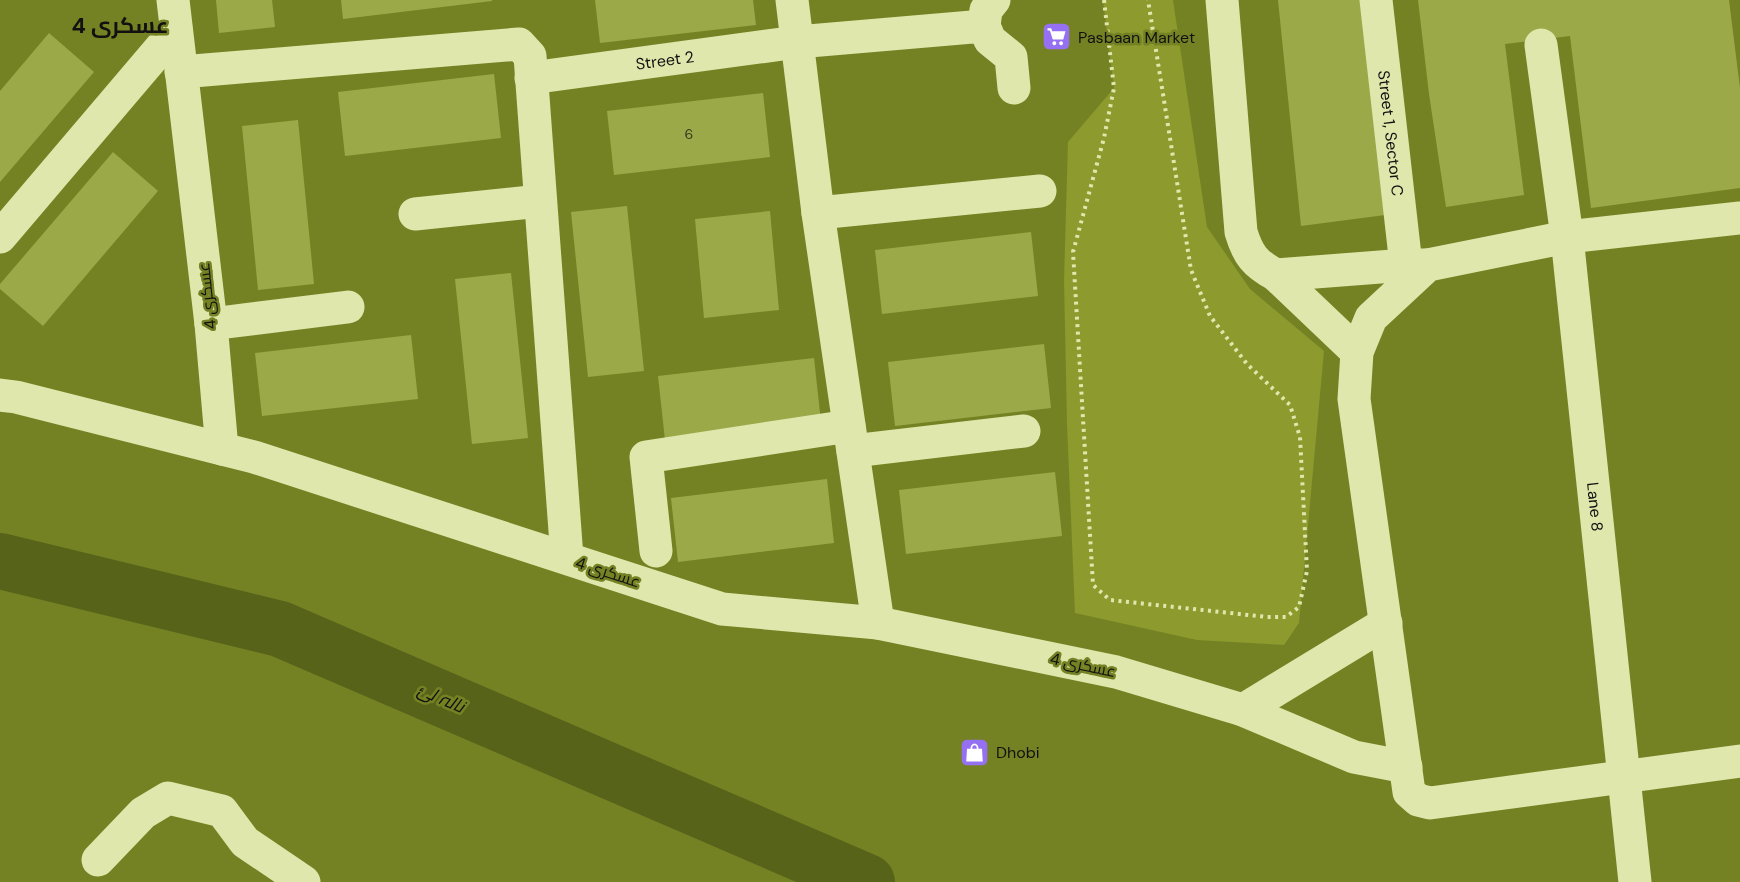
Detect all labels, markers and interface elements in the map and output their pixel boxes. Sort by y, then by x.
district label: عسکری 4 [71,11,169,40]
supermarket icon: Pasbaan Market [1041,21,1073,53]
place label: Pasbaan Market [1078,27,1195,48]
street label: Street 2 [634,46,695,74]
street label: Street 1, Sector C [1374,69,1409,197]
house number: 6 [685,125,693,143]
street label: عسکری 4 [193,262,221,330]
street label: Lane 8 [1582,481,1608,532]
street label: عسکری 4 [573,552,643,592]
street label: عسکری 4 [1048,648,1118,682]
water label: نالہ لئ [414,677,470,719]
shop icon: Dhobi [959,736,991,768]
place label: Dhobi [996,742,1040,763]

